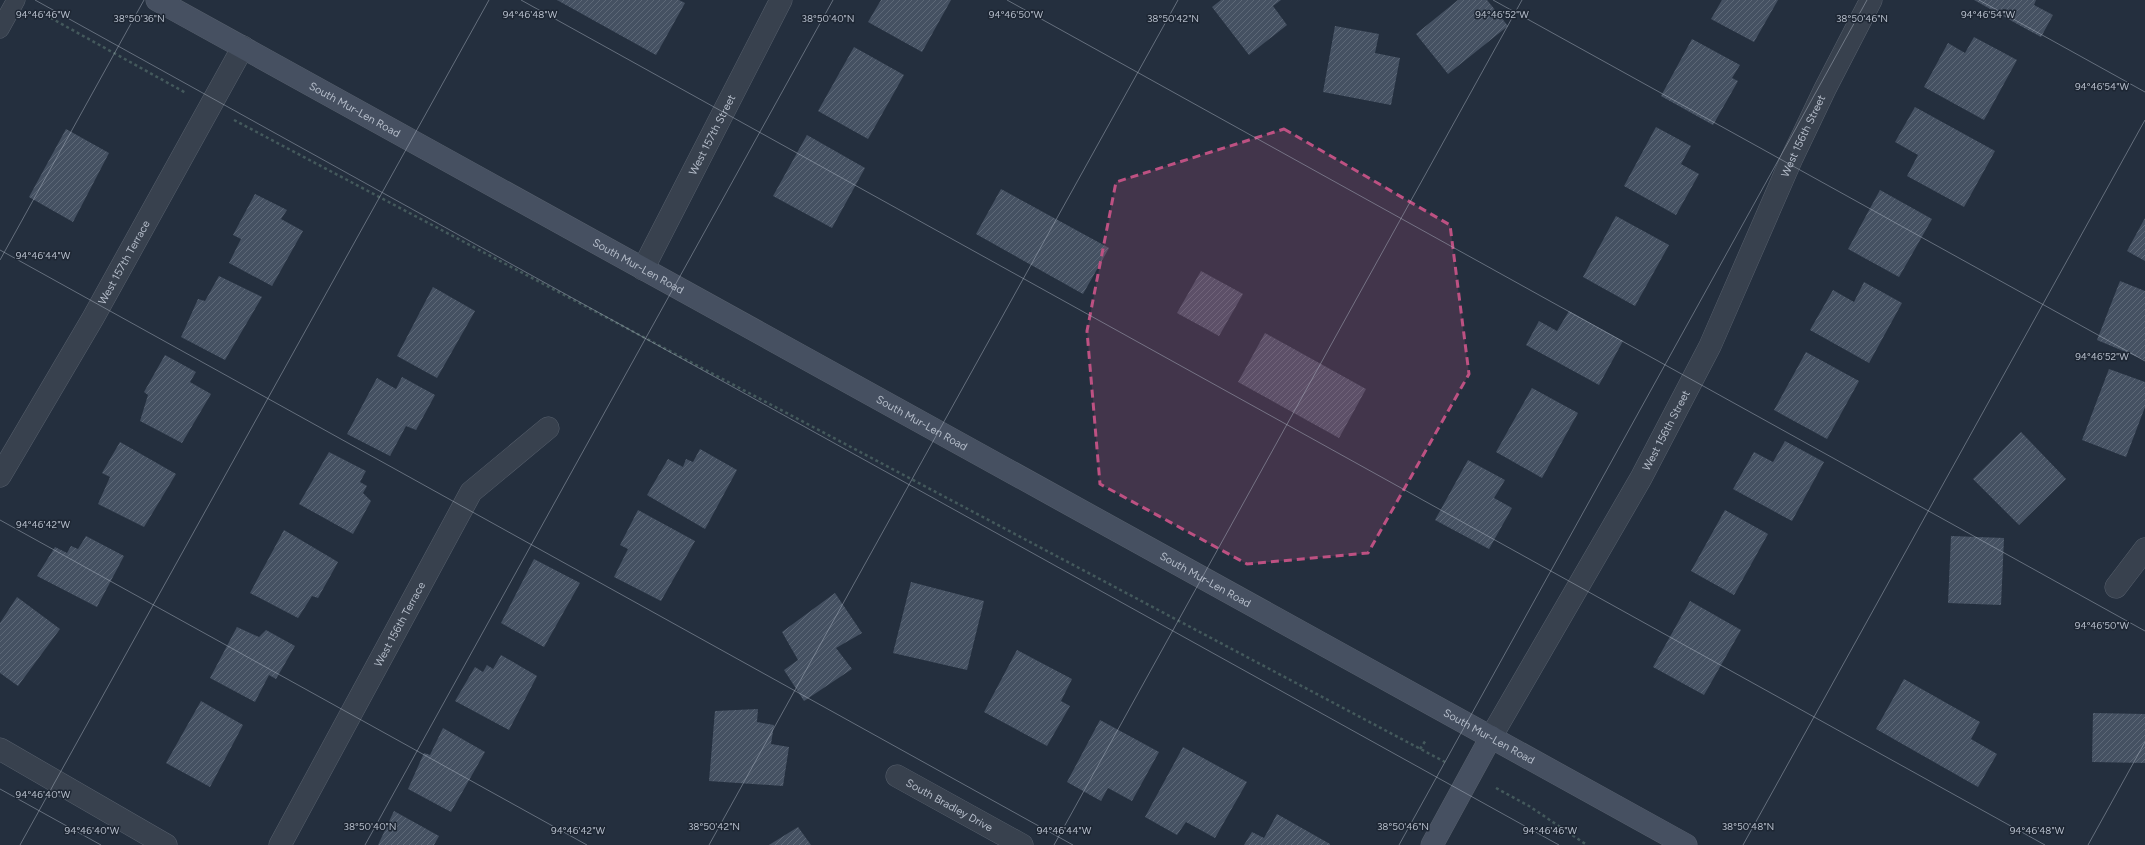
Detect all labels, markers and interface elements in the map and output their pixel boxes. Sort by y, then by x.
text: 94°46'46"W [16,8,70,21]
text: 94°46'48"W [503,8,558,21]
text: 94°46'50"W [989,8,1044,21]
text: 94°46'52"W [1475,8,1529,21]
text: 94°46'54"W [1961,8,2015,21]
text: 38°50'36"N [113,12,165,25]
text: 38°50'40"N [802,12,855,25]
text: 38°50'42"N [1147,12,1199,25]
text: 38°50'46"N [1836,12,1888,25]
street label: South Mur-Len Road [307,79,403,140]
text: 94°46'54"W [2075,80,2129,93]
street label: West 157th Street [686,92,738,177]
street label: West 156th Street [1778,93,1828,179]
street label: West 157th Terrace [95,218,152,307]
street label: South Mur-Len Road [591,236,686,296]
text: 94°46'44"W [16,249,71,262]
text: 94°46'52"W [2075,350,2129,363]
street label: West 156th Street [1639,388,1692,473]
street label: South Mur-Len Road [874,392,970,453]
text: 94°46'42"W [16,518,70,531]
street label: South Mur-Len Road [1158,549,1253,610]
street label: West 156th Terrace [371,579,428,669]
text: 94°46'50"W [2075,619,2130,632]
street label: South Mur-Len Road [1441,706,1537,767]
street label: South Bradley Drive [904,776,995,834]
text: 94°46'40"W [16,788,71,801]
text: 38°50'40"N [344,820,397,833]
text: 38°50'42"N [688,820,740,833]
text: 38°50'46"N [1377,820,1429,833]
text: 38°50'48"N [1722,820,1774,833]
text: 94°46'40"W [65,824,120,837]
text: 94°46'42"W [551,824,605,837]
text: 94°46'44"W [1037,824,1092,837]
text: 94°46'46"W [1523,824,1577,837]
text: 94°46'48"W [2010,824,2065,837]

